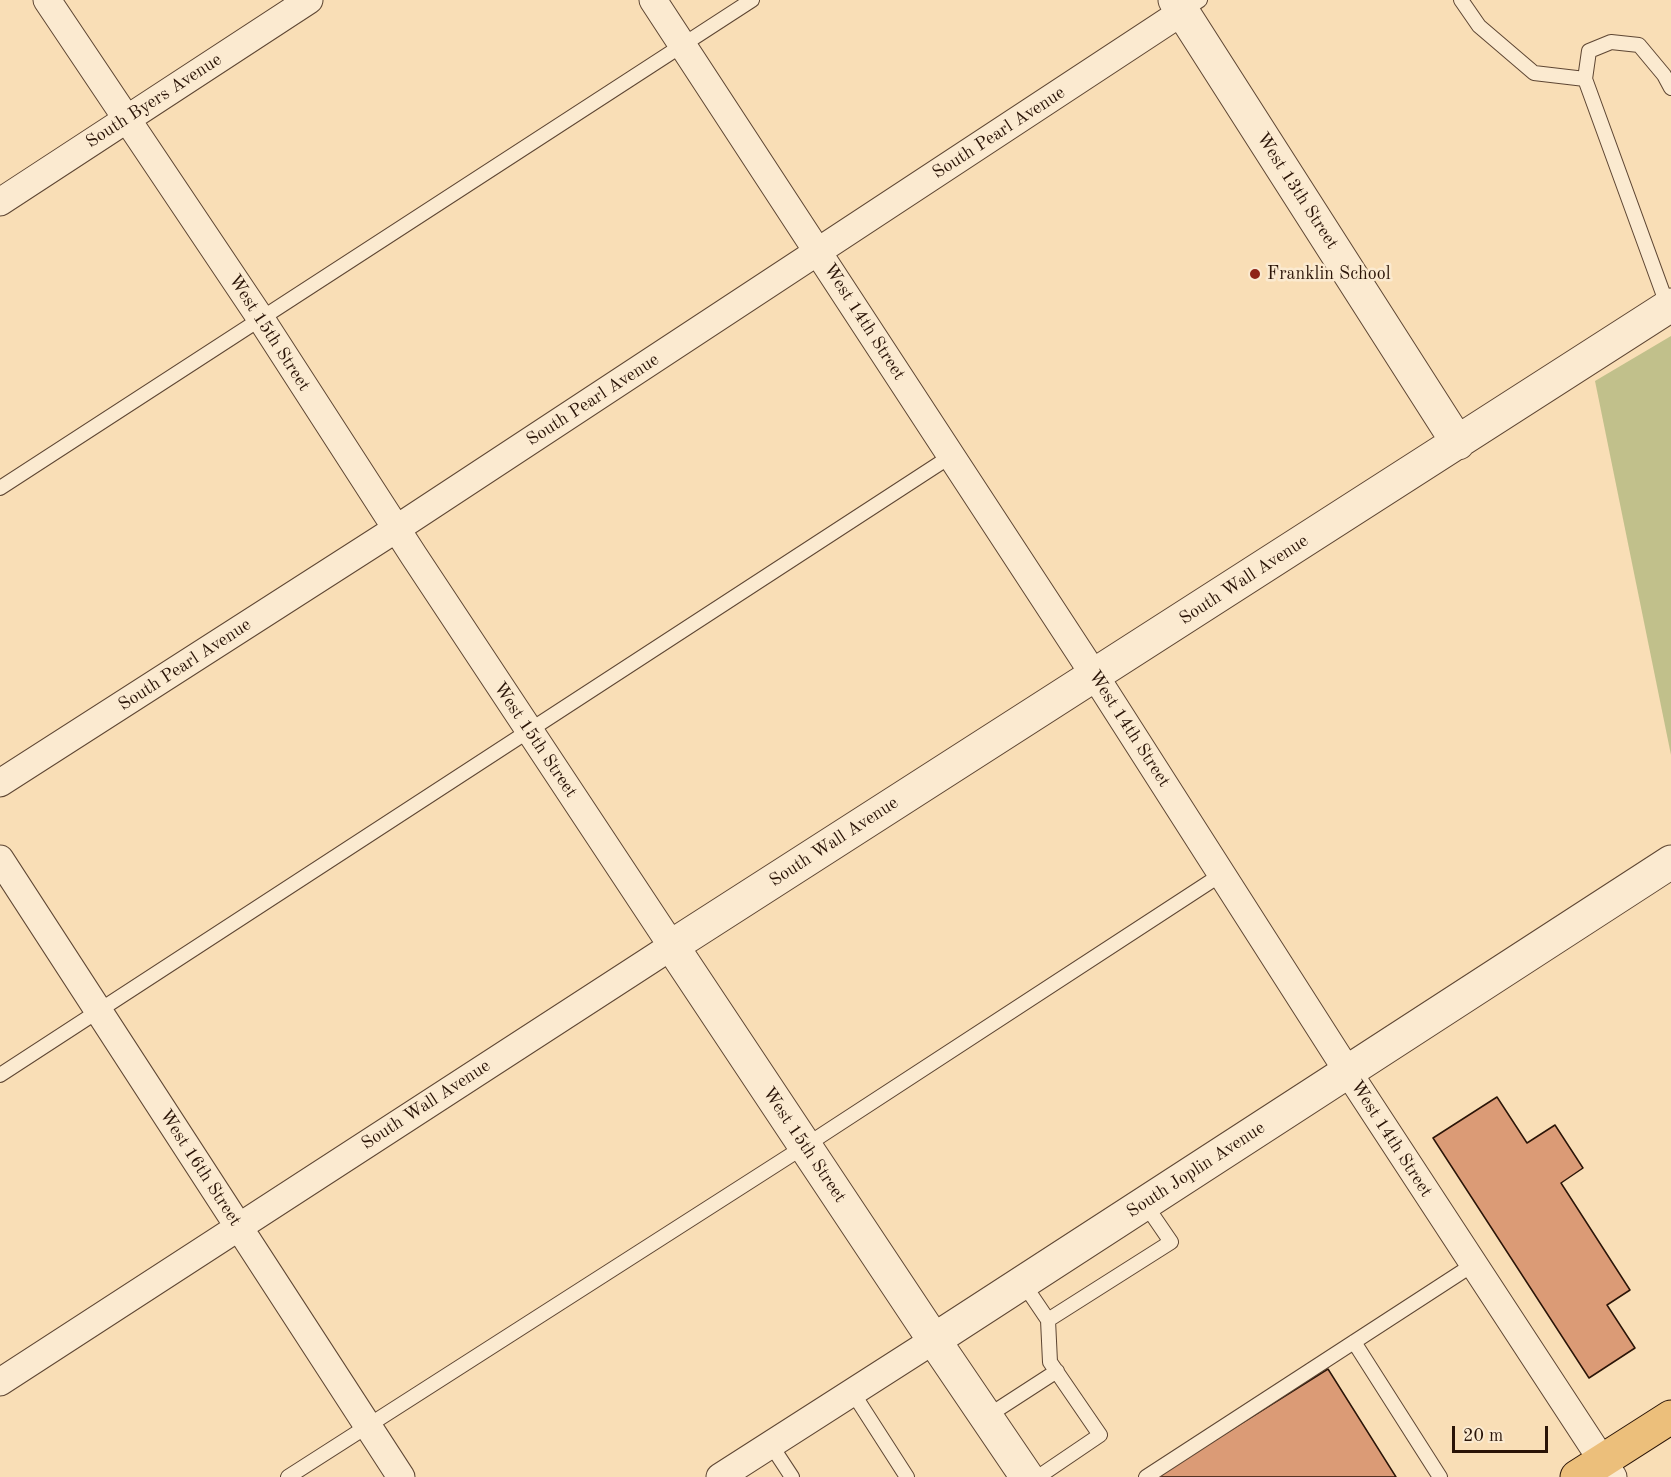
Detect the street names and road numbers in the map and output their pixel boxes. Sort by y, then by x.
street label: South Byers Avenue [82,49,226,153]
street label: South Pearl Avenue [929,82,1069,184]
street label: West 13th Street [1251,129,1343,253]
street label: West 14th Street [818,260,910,384]
street label: West 15th Street [223,271,315,395]
street label: South Pearl Avenue [523,349,663,451]
street label: South Wall Avenue [1175,530,1313,630]
street label: South Pearl Avenue [115,614,255,716]
street label: West 14th Street [1083,667,1175,791]
street label: West 15th Street [488,678,582,802]
street label: South Wall Avenue [765,792,903,892]
street label: South Wall Avenue [357,1055,495,1155]
street label: West 14th Street [1345,1077,1437,1201]
street label: West 15th Street [757,1083,851,1207]
street label: West 16th Street [154,1106,246,1230]
street label: South Joplin Avenue [1123,1117,1269,1223]

